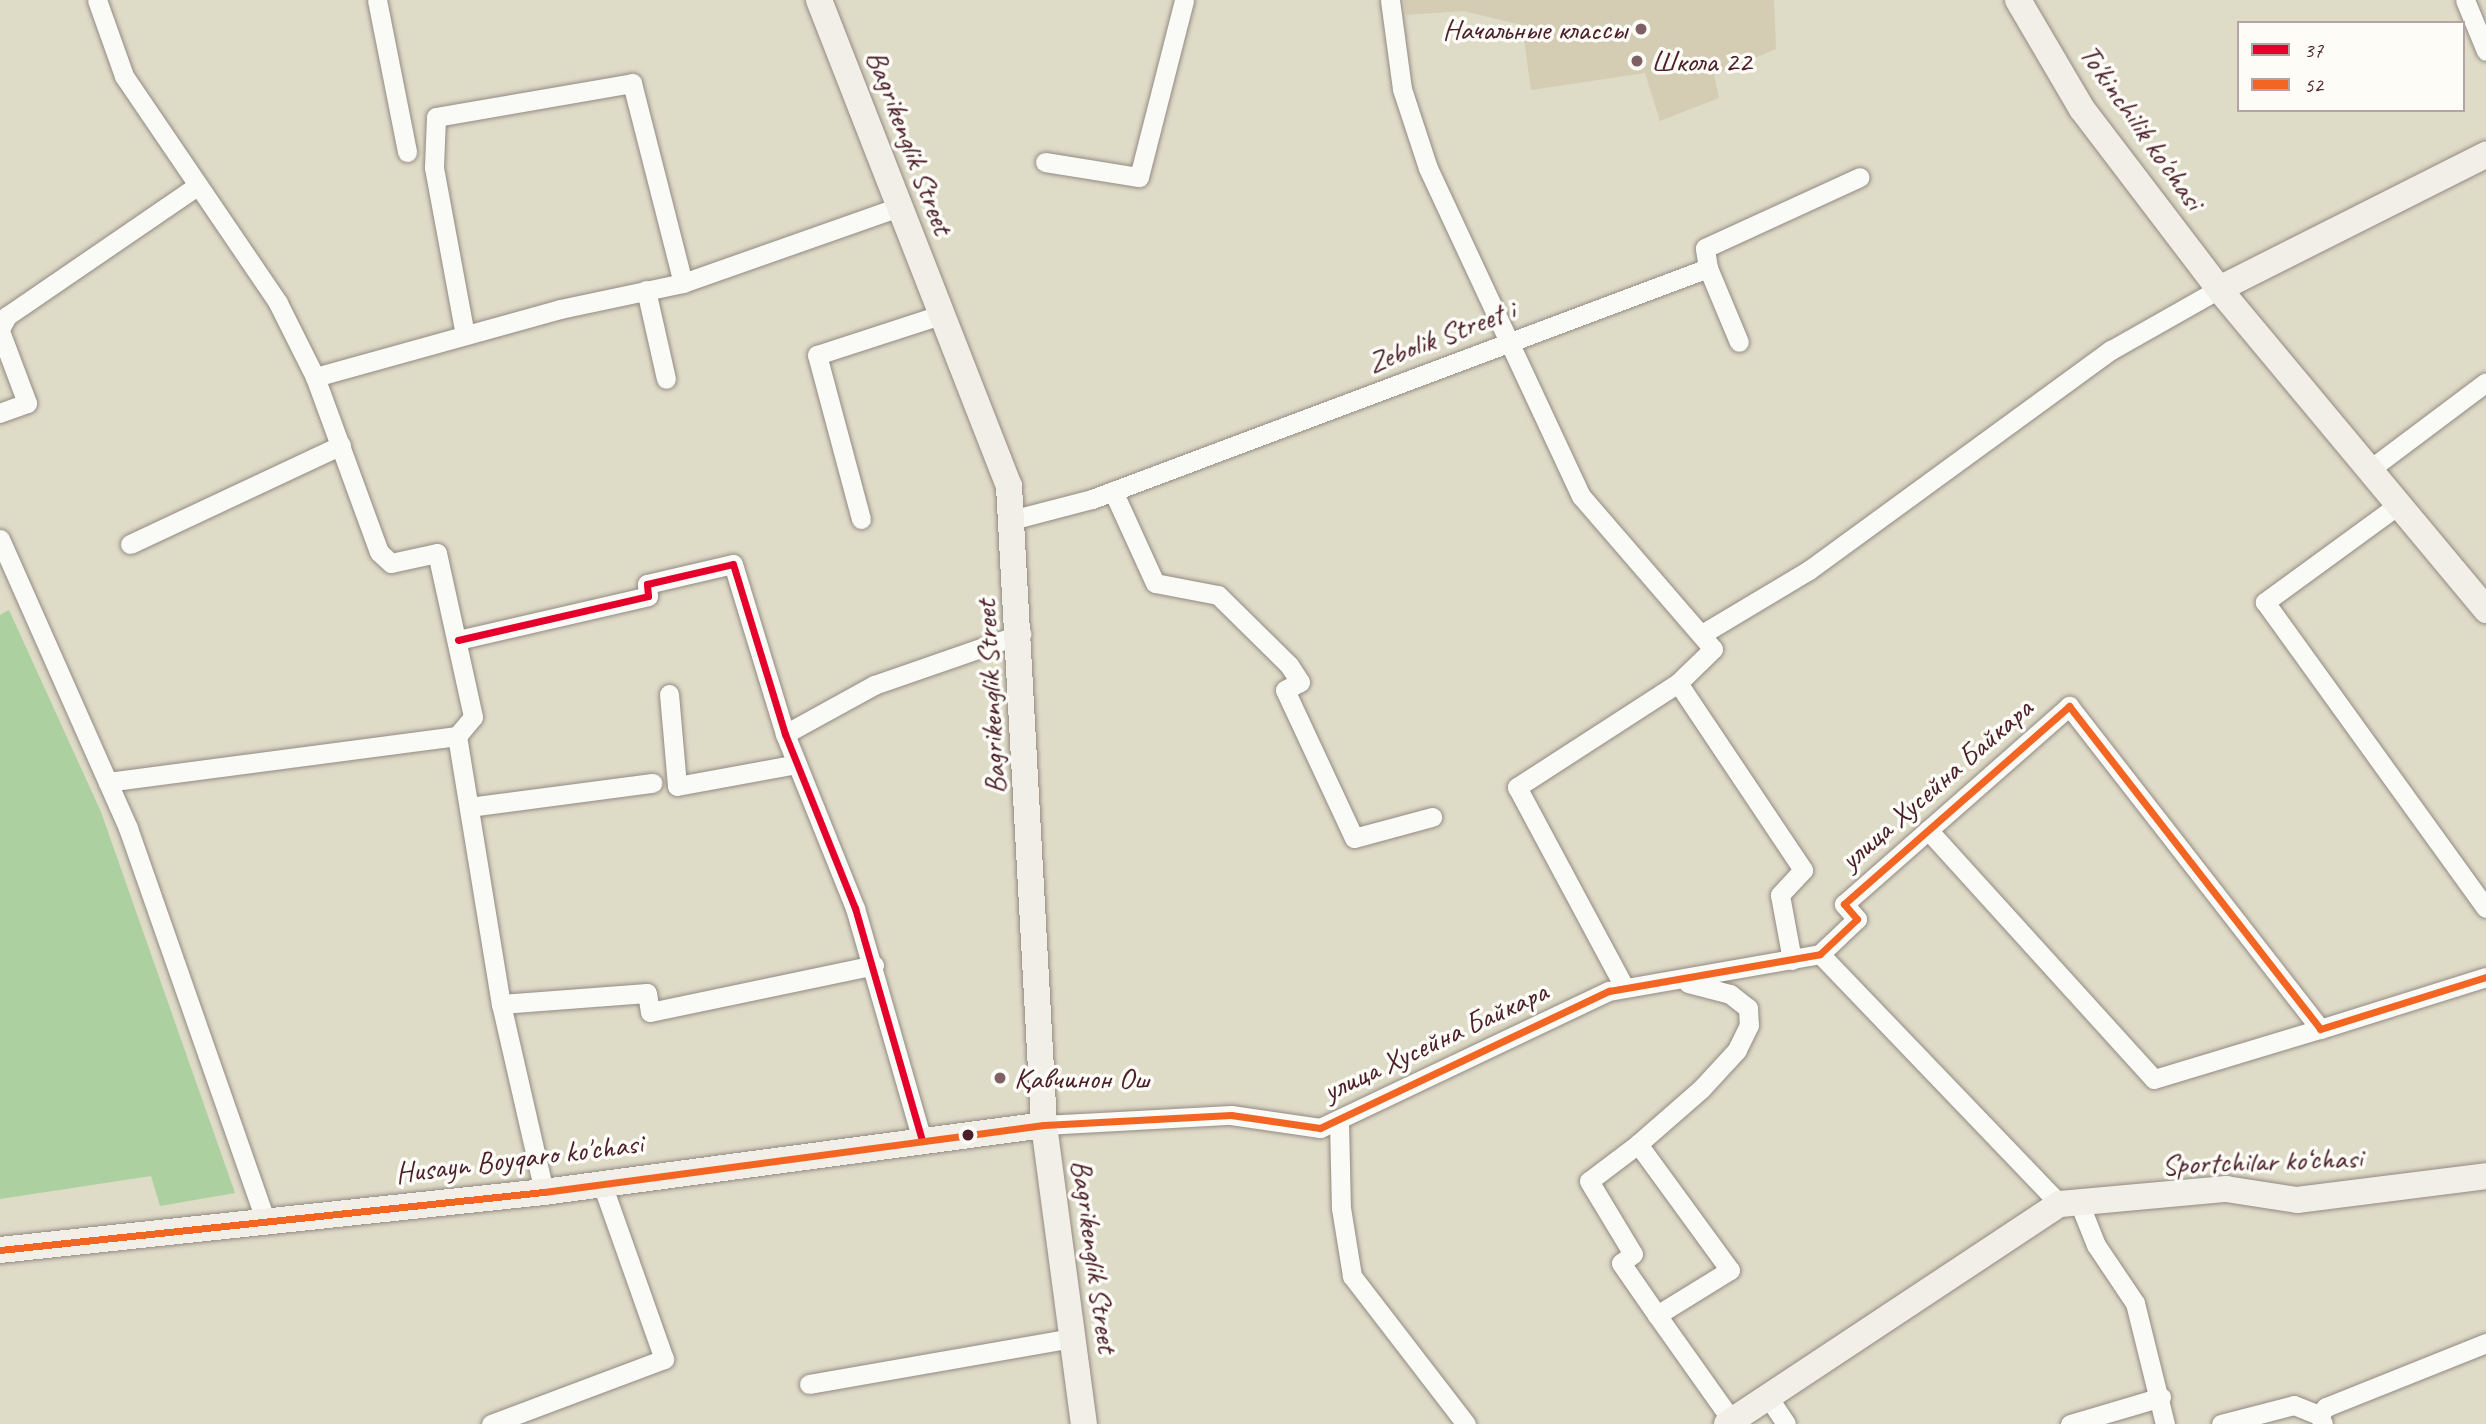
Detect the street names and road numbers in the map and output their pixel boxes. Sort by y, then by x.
street label: To'kinchilik ko'chasi [2072,37,2212,217]
street label: Bagrikenglik Street [858,45,962,239]
street label: Zebolik Street i [1362,291,1520,381]
street label: Bagrikenglik Street [967,599,1013,795]
street label: улица Хусейна Байкара [1832,690,2040,878]
street label: улица Хусейна Байкара [1317,973,1553,1109]
street label: Husayn Boyqaro ko'chasi [394,1125,644,1191]
street label: Sportchilar ko‘chasi [2161,1140,2363,1182]
street label: Bagrikenglik Street [1064,1157,1126,1355]

